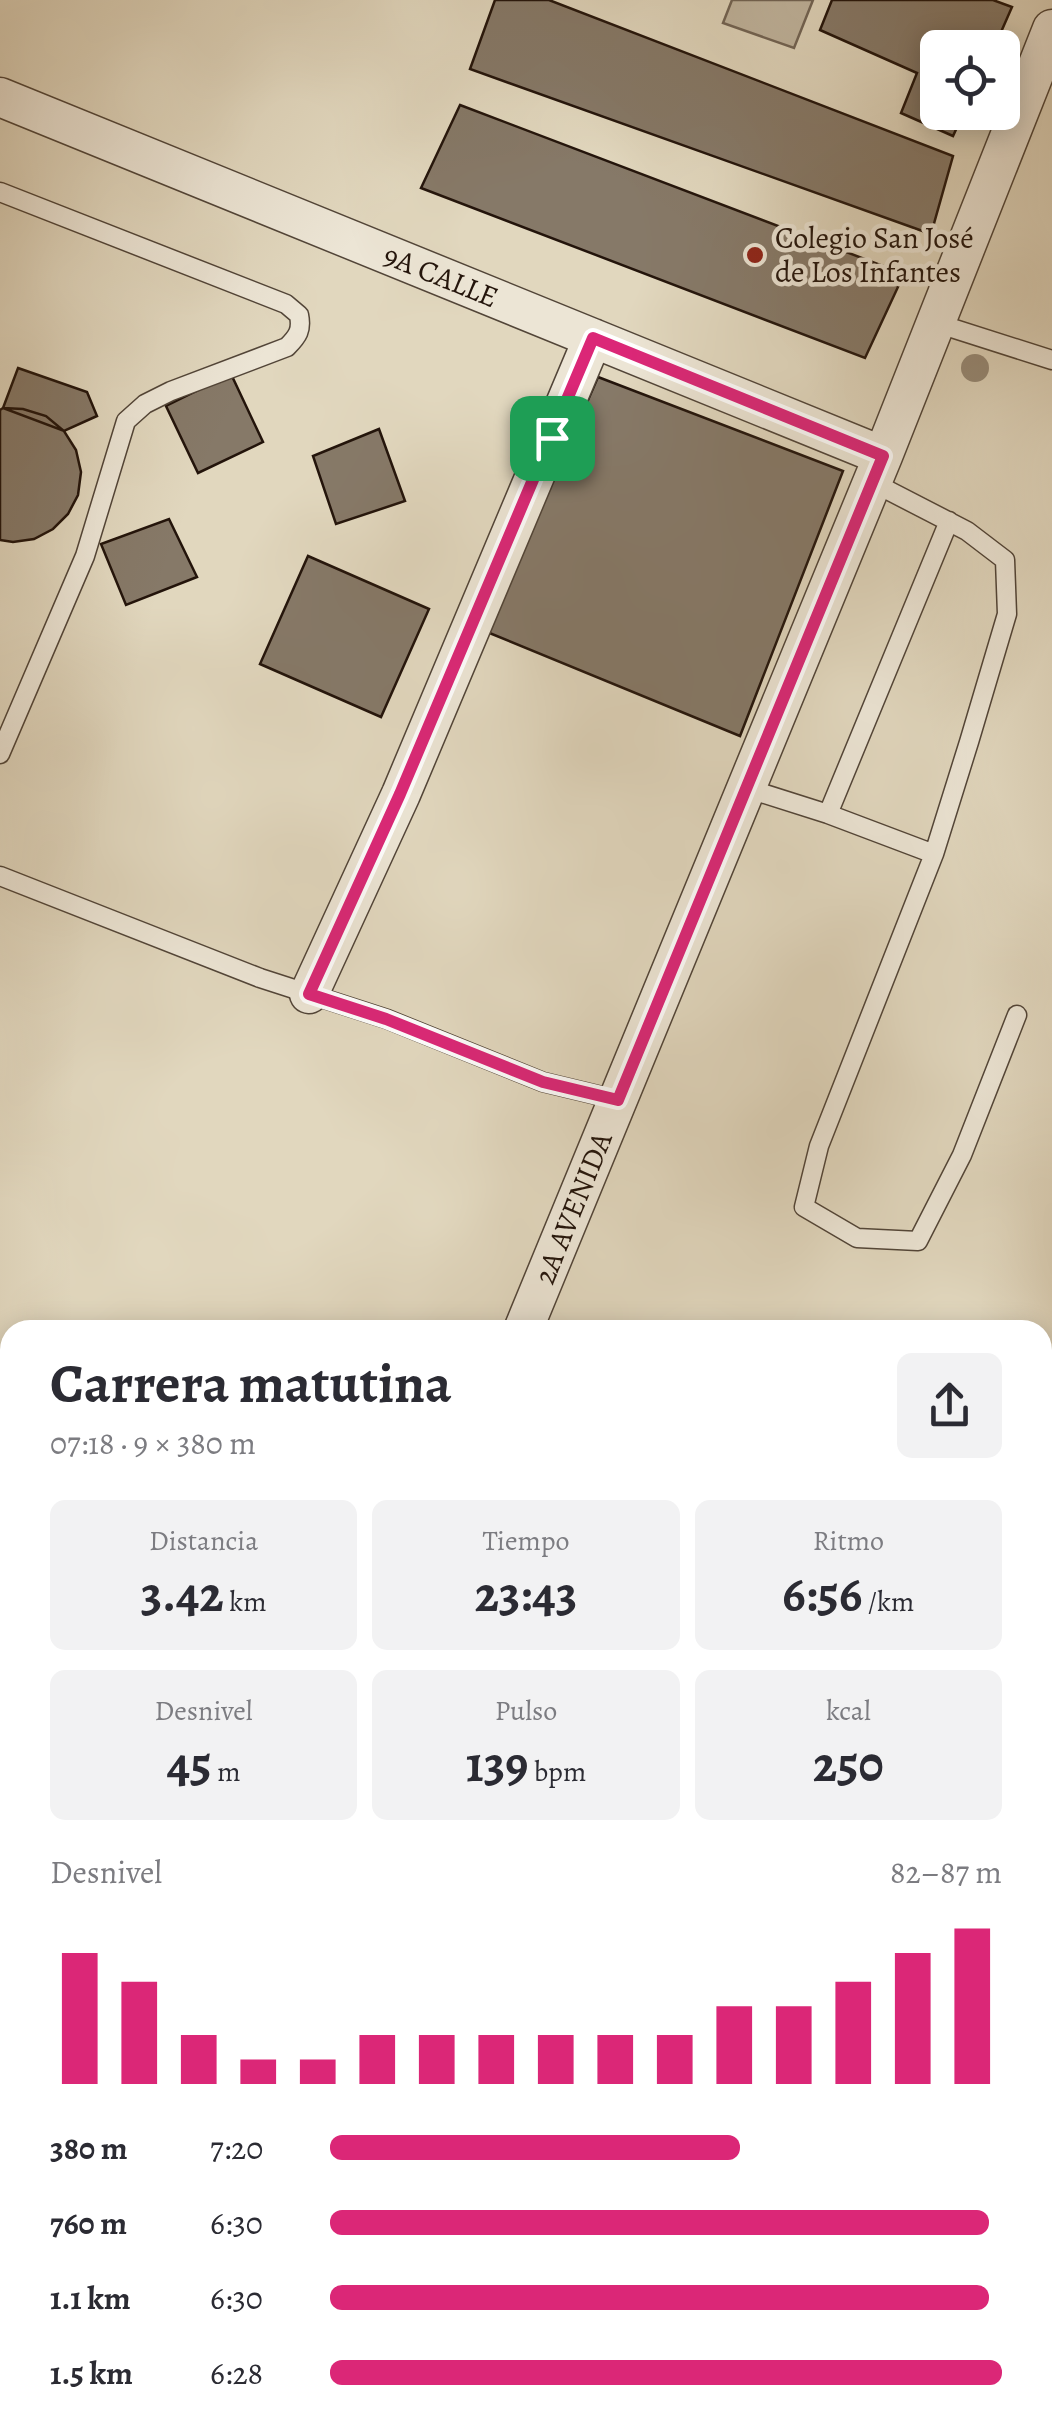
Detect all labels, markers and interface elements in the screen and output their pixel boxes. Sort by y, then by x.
map controls [920,30,1020,130]
button: locate [920,30,1020,130]
place label: Colegio San José de Los Infantes [775,218,974,292]
street label: 9A CALLE [378,235,504,317]
marker: Colegio San José de Los Infantes [744,244,766,266]
pin [510,396,595,481]
icon: arrive [525,411,580,466]
street label: 2A AVENIDA [524,1126,622,1290]
text: Carrera matutina [50,1346,451,1421]
button: share [897,1353,1002,1458]
text: 07:18 · 9 × 380 m [50,1421,256,1465]
text: Distancia [149,1522,258,1560]
text: Tiempo [483,1522,569,1560]
text: Ritmo [813,1522,884,1560]
text: 3.42 [141,1560,224,1628]
text: 23:43 [475,1560,577,1628]
text: 6:56 [782,1560,862,1628]
text: km [224,1583,267,1621]
text: /km [862,1583,914,1621]
text: Desnivel [155,1692,253,1730]
text: Pulso [495,1692,557,1730]
text: kcal [826,1692,871,1730]
text: 45 [167,1730,212,1798]
text: 139 [466,1730,528,1798]
text: 250 [813,1730,884,1798]
text: m [212,1753,241,1791]
text: bpm [528,1753,586,1791]
text: Desnivel [50,1850,162,1894]
text: 82–87 m [890,1850,1002,1894]
text: 380 m [50,2126,128,2170]
text: 7:20 [210,2126,263,2170]
text: 760 m [50,2201,127,2245]
text: 6:30 [210,2201,263,2245]
text: 1.1 km [50,2276,131,2320]
text: 6:30 [210,2276,263,2320]
text: 1.5 km [50,2351,133,2395]
text: 6:28 [210,2351,263,2395]

